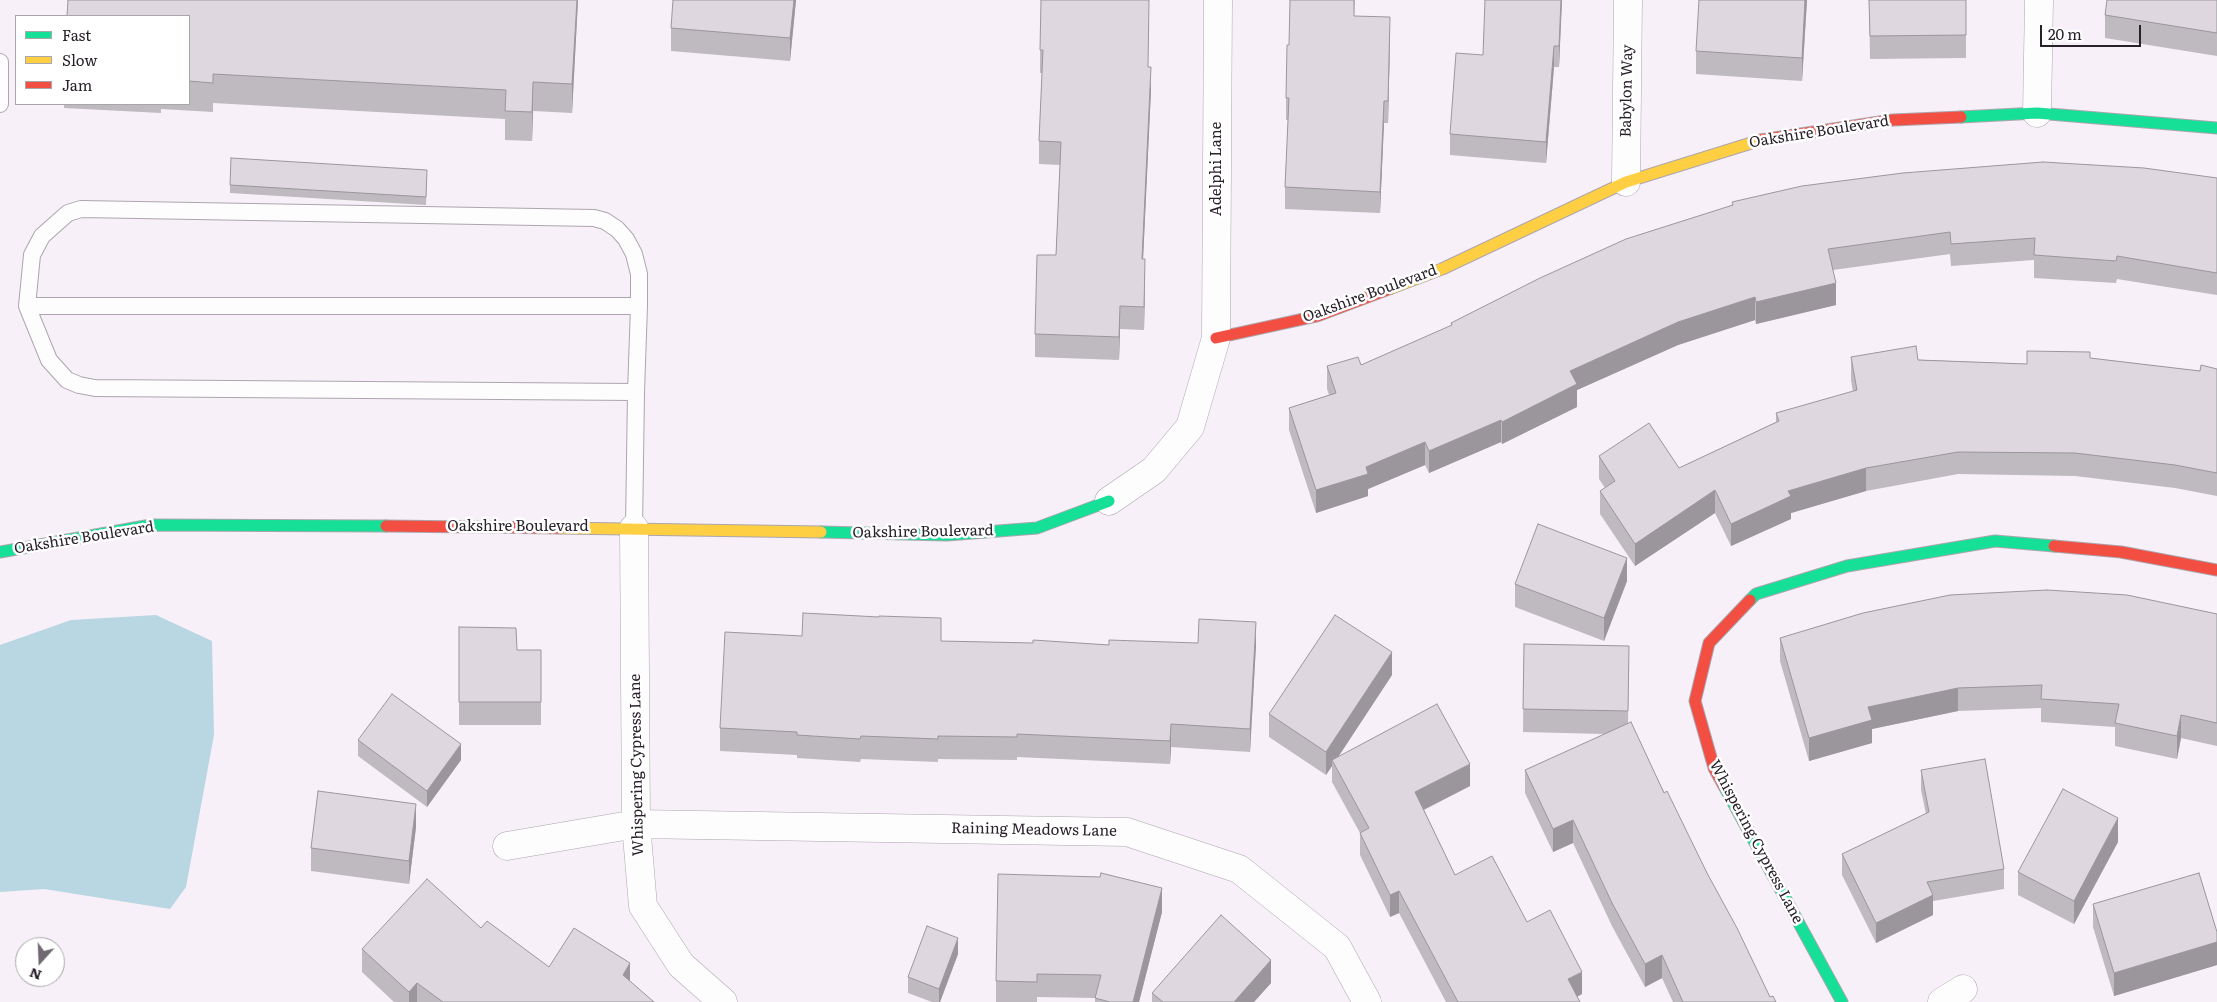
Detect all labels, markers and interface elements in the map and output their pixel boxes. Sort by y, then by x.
legend [15,15,190,105]
scale bar [2042,15,2143,47]
text: 20 m [2048,22,2082,45]
text: Fast [62,23,91,46]
street label: Babylon Way [1617,44,1637,138]
text: Slow [62,48,97,71]
text: Jam [62,73,92,96]
street label: Oakshire Boulevard [1748,112,1890,152]
street label: Adelphi Lane [1208,122,1226,216]
street label: Oakshire Boulevard [1301,261,1439,327]
street label: Oakshire Boulevard [13,518,155,558]
street label: Oakshire Boulevard [447,518,589,536]
street label: Oakshire Boulevard [852,522,994,542]
street label: Whispering Cypress Lane [626,674,648,856]
street label: Whispering Cypress Lane [1705,757,1807,927]
street label: Raining Meadows Lane [951,820,1117,840]
north arrow [15,937,65,987]
text: N [26,964,44,987]

